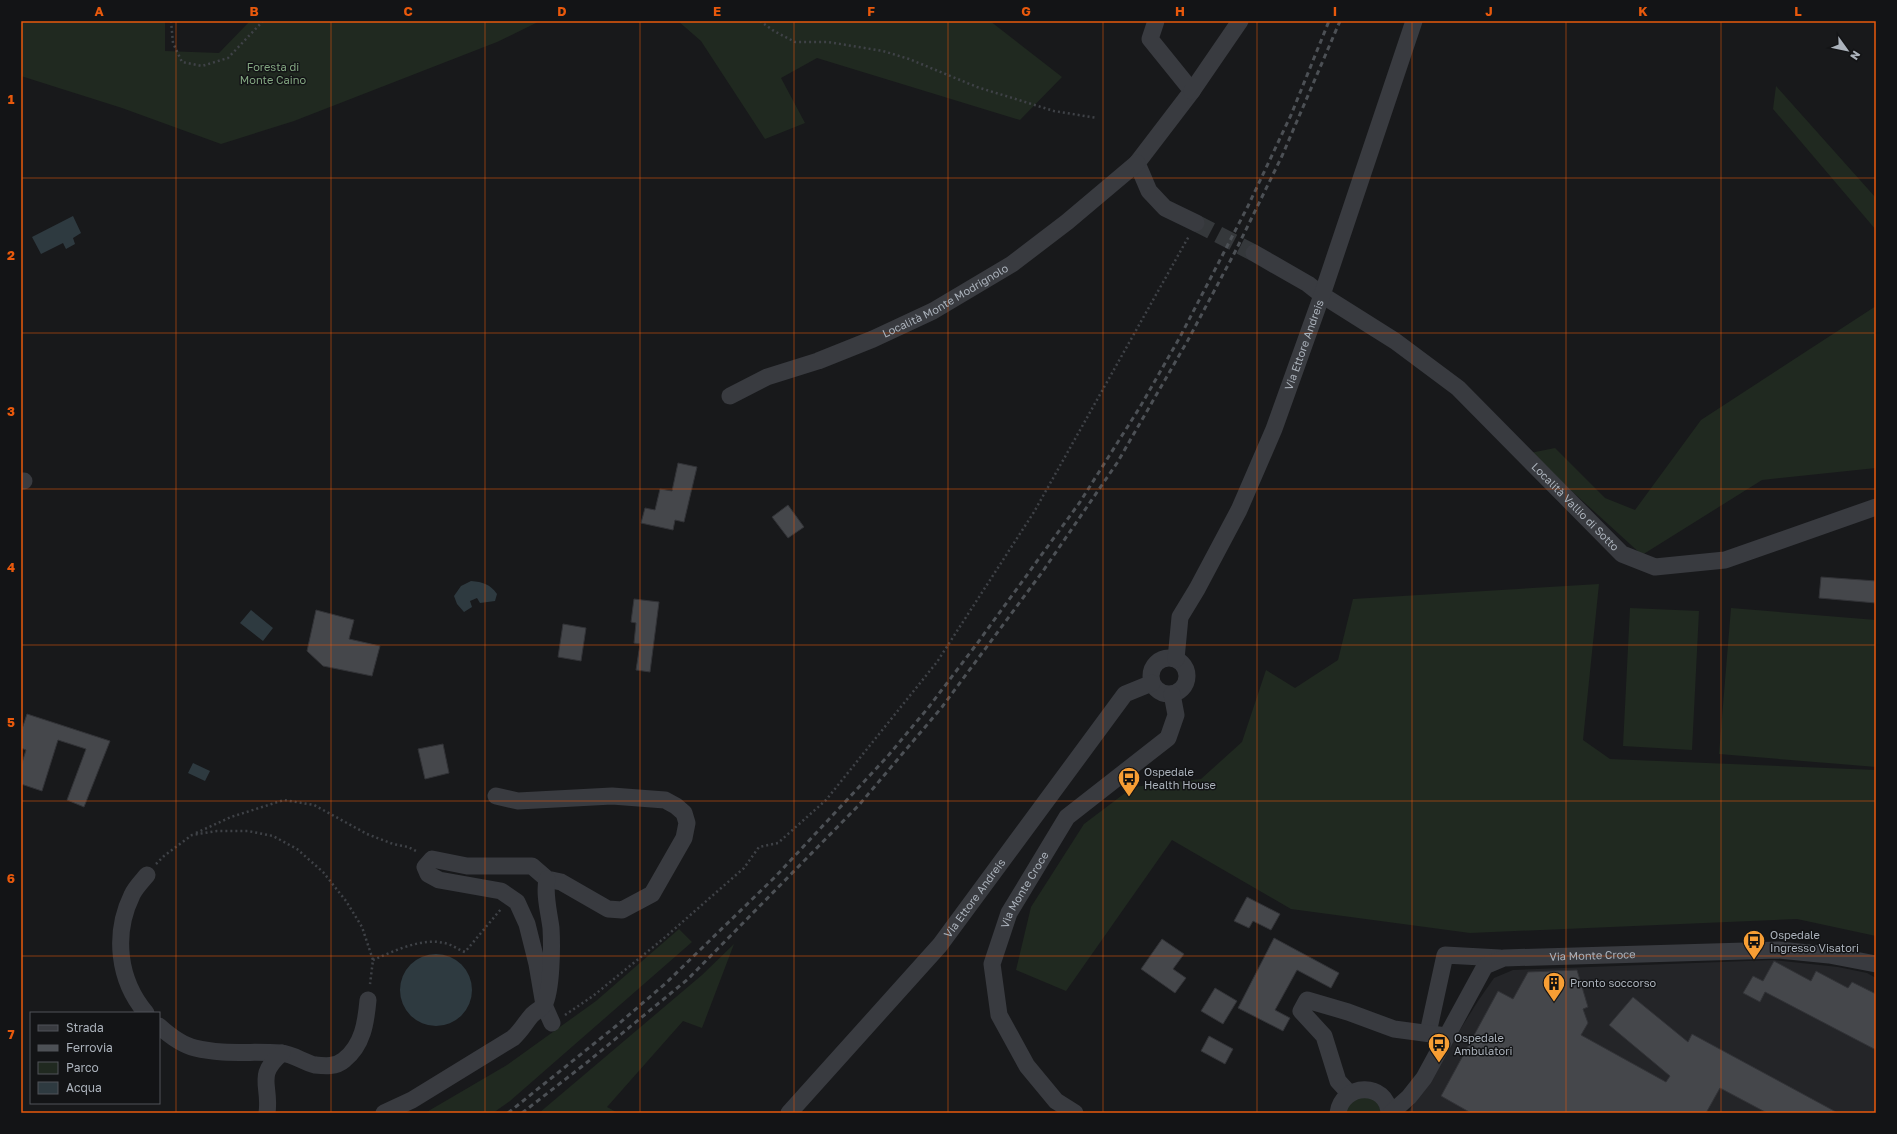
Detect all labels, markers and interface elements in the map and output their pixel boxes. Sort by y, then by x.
text: A [94,3,104,19]
text: B [249,3,259,19]
text: C [403,3,413,19]
text: D [557,3,567,19]
text: E [713,3,721,19]
text: F [867,3,875,19]
text: G [1021,3,1031,19]
text: H [1175,3,1185,19]
text: I [1333,3,1337,19]
text: J [1485,3,1493,19]
text: K [1638,3,1648,19]
text: L [1794,3,1802,19]
north arrow [1827,30,1867,70]
text: N [1848,49,1864,63]
park label: Foresta di Monte Caino [240,60,307,86]
text: 1 [8,91,15,107]
text: 2 [7,247,15,263]
street label: Località Monte Modrignolo [880,261,1010,340]
street label: Via Ettore Andreis [1282,298,1326,392]
text: 3 [7,403,15,419]
street label: Località Vallio di Sotto [1529,460,1622,554]
text: 4 [7,559,15,575]
text: 5 [7,714,15,730]
bus stop icon: Ospedale Health House [1116,765,1142,798]
place label: Ospedale Health House [1144,765,1216,791]
street label: Via Monte Croce [997,849,1051,930]
street label: Via Ettore Andreis [941,856,1008,940]
text: 6 [7,870,15,886]
bus stop icon: Ospedale Ingresso Visatori [1741,928,1767,961]
place label: Ospedale Ingresso Visatori [1770,928,1859,954]
street label: Via Monte Croce [1549,947,1636,963]
building icon: Pronto soccorso [1541,970,1567,1003]
place label: Pronto soccorso [1570,976,1657,989]
legend [30,1012,160,1104]
text: Strada [66,1020,104,1035]
text: 7 [7,1026,15,1042]
bus stop icon: Ospedale Ambulatori [1426,1031,1452,1064]
place label: Ospedale Ambulatori [1454,1031,1512,1057]
text: Ferrovia [66,1040,113,1055]
text: Parco [66,1060,99,1075]
text: Acqua [66,1080,102,1095]

